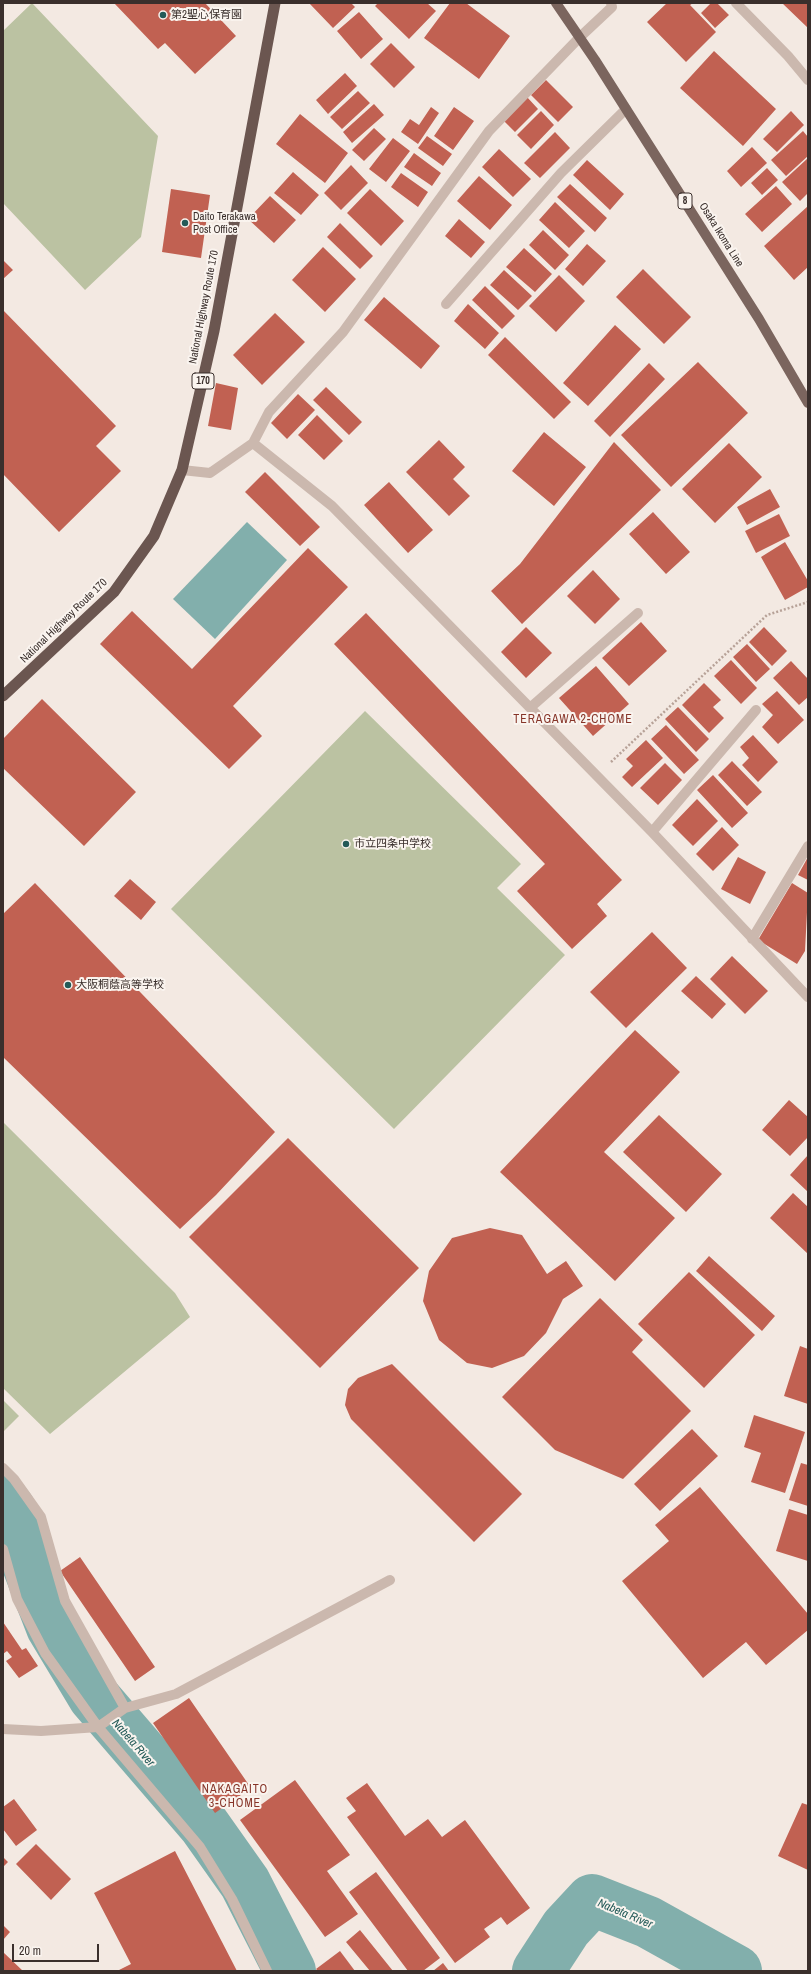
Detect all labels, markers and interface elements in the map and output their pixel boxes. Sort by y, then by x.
place label: 第2聖心保育園 [171,8,242,22]
marker: 第2聖心保育園 [158,10,168,20]
road number: 8 [678,193,692,209]
street label: Osaka Ikoma Line [696,200,746,270]
place label: Daito Terakawa Post Office [193,210,256,236]
marker: Daito Terakawa Post Office [180,218,190,228]
street label: National Highway Route 170 [187,249,221,365]
road number: 170 [192,373,214,389]
street label: National Highway Route 170 [18,576,110,666]
district label: TERAGAWA 2-CHOME [513,713,633,727]
place label: 市立四条中学校 [354,837,431,851]
marker: 市立四条中学校 [341,839,351,849]
place label: 大阪桐蔭高等学校 [76,978,164,992]
marker: 大阪桐蔭高等学校 [63,980,73,990]
water label: Nabeta River [109,1716,157,1770]
district label: NAKAGAITO 3-CHOME [202,1783,268,1811]
water label: Nabeta River [596,1896,654,1932]
scale bar [14,1936,101,1962]
text: 20 m [19,1943,41,1959]

